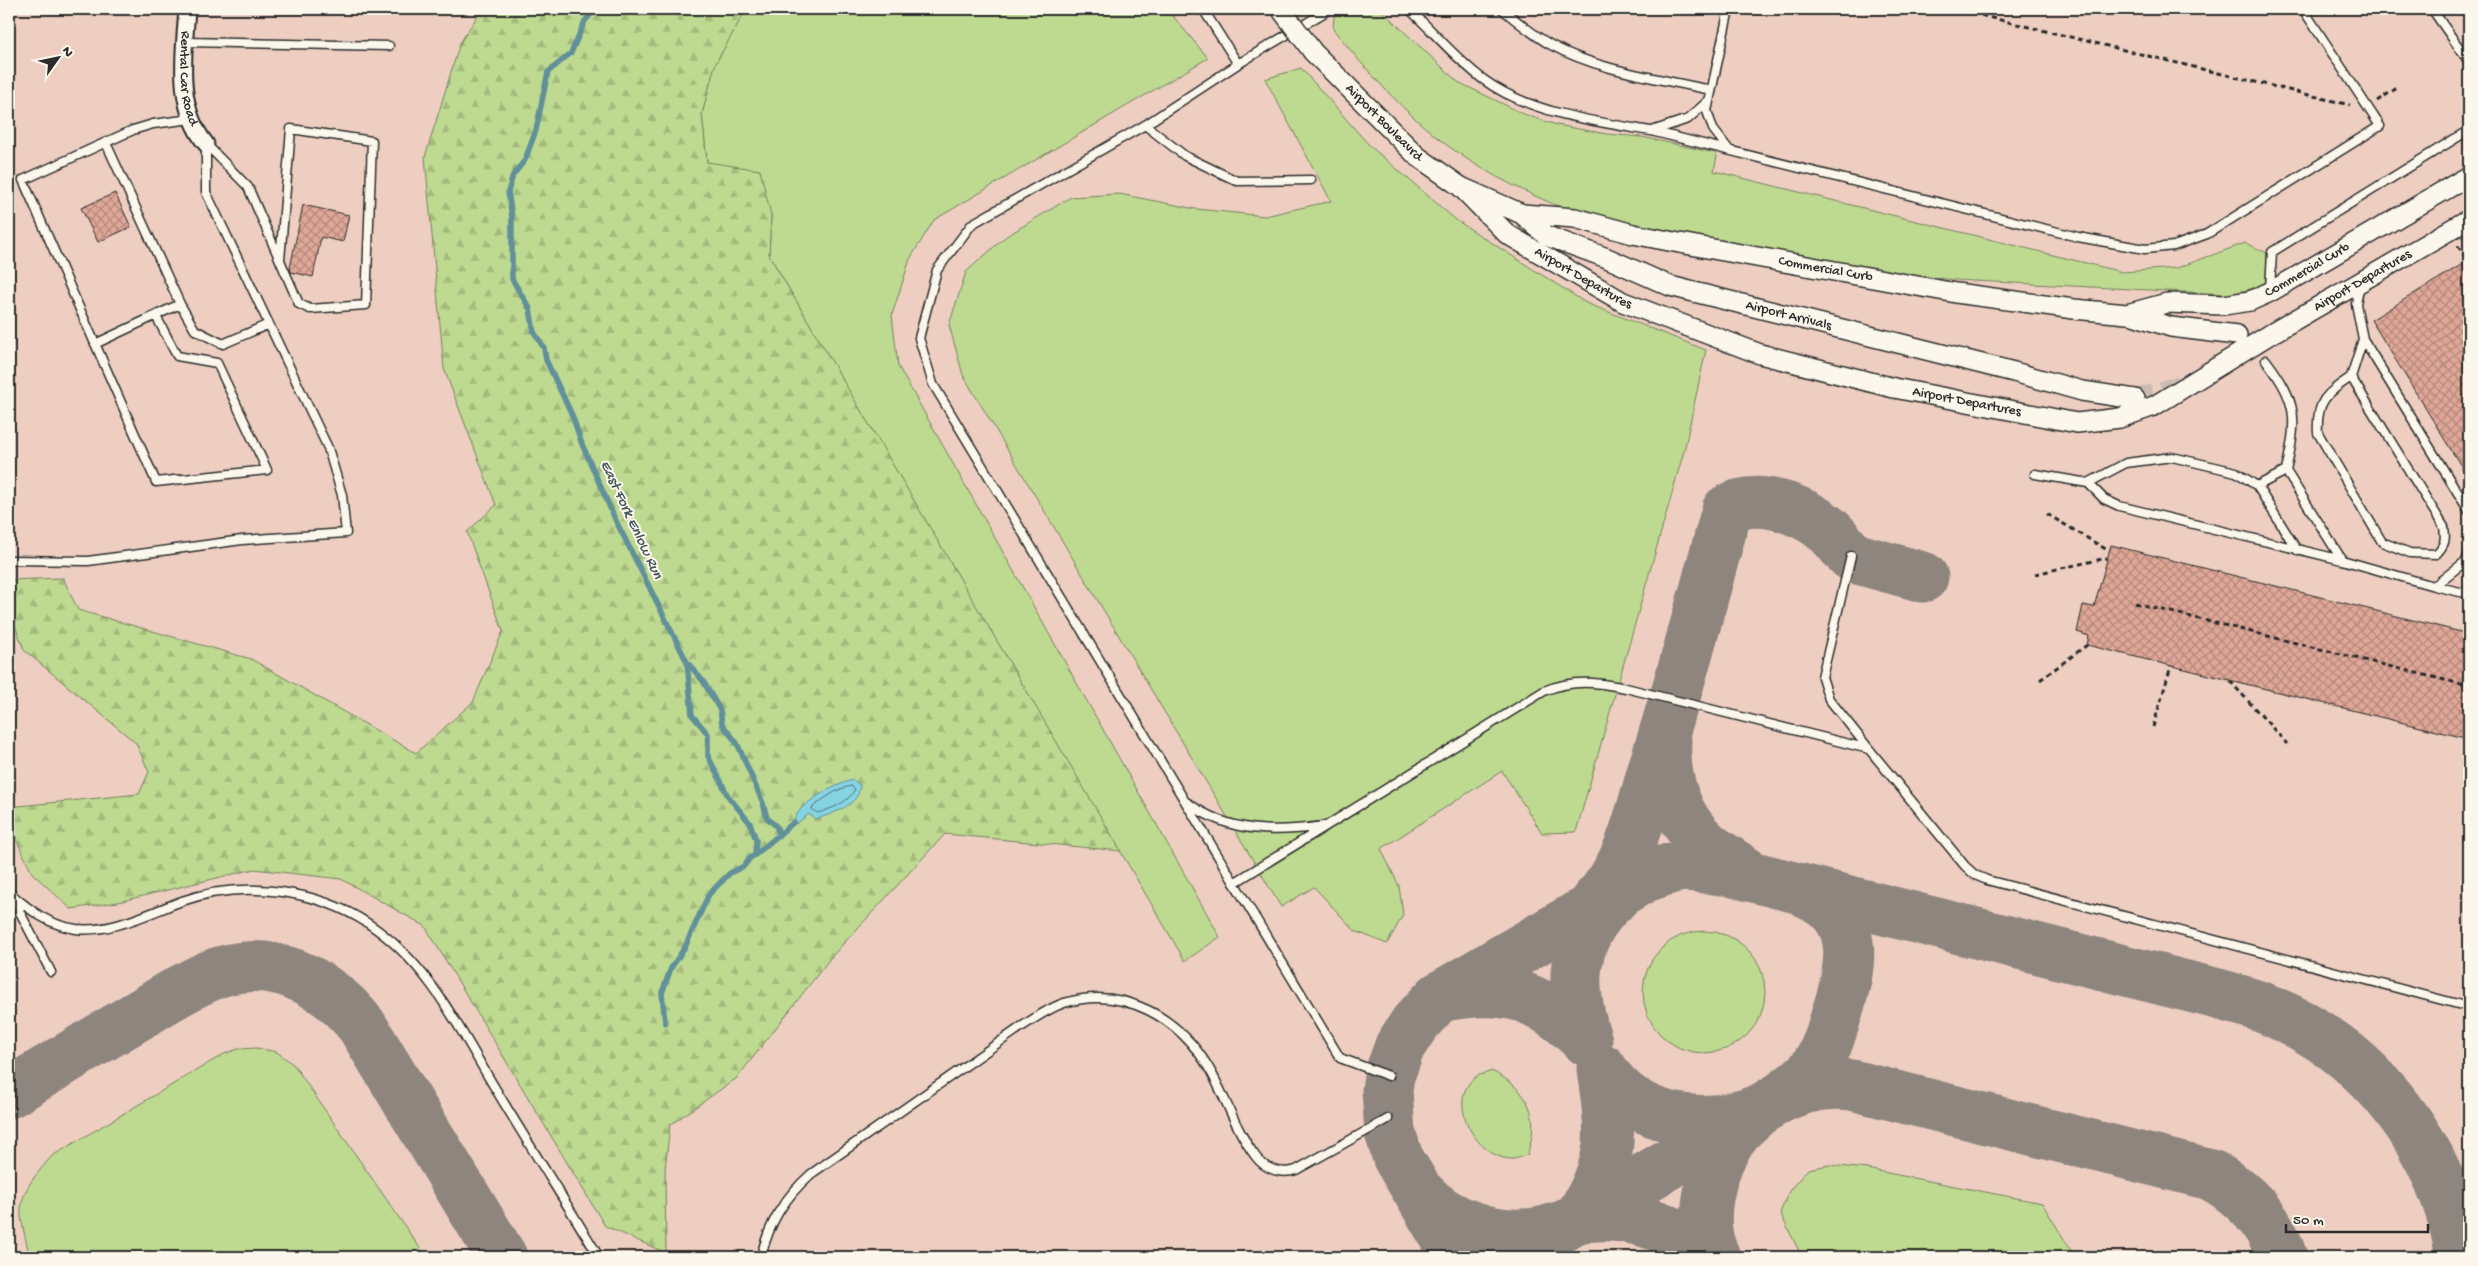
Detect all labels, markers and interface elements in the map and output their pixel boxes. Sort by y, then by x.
street label: Rental Car Road [175,30,203,130]
north arrow [32,32,82,82]
text: N [57,44,76,61]
street label: Airport Bouleavrd [1341,80,1427,167]
street label: Commercial Curb [2262,239,2353,302]
street label: Airport Departures [1531,243,1635,313]
street label: Airport Departures [2311,245,2415,316]
street label: Commercial Curb [1777,253,1875,286]
street label: Airport Arrivals [1744,297,1834,335]
street label: Airport Departures [1911,383,2023,421]
water label: East Fork Enlow Run [596,458,667,583]
scale bar [2286,1201,2428,1233]
text: 50 m [2293,1212,2324,1230]

